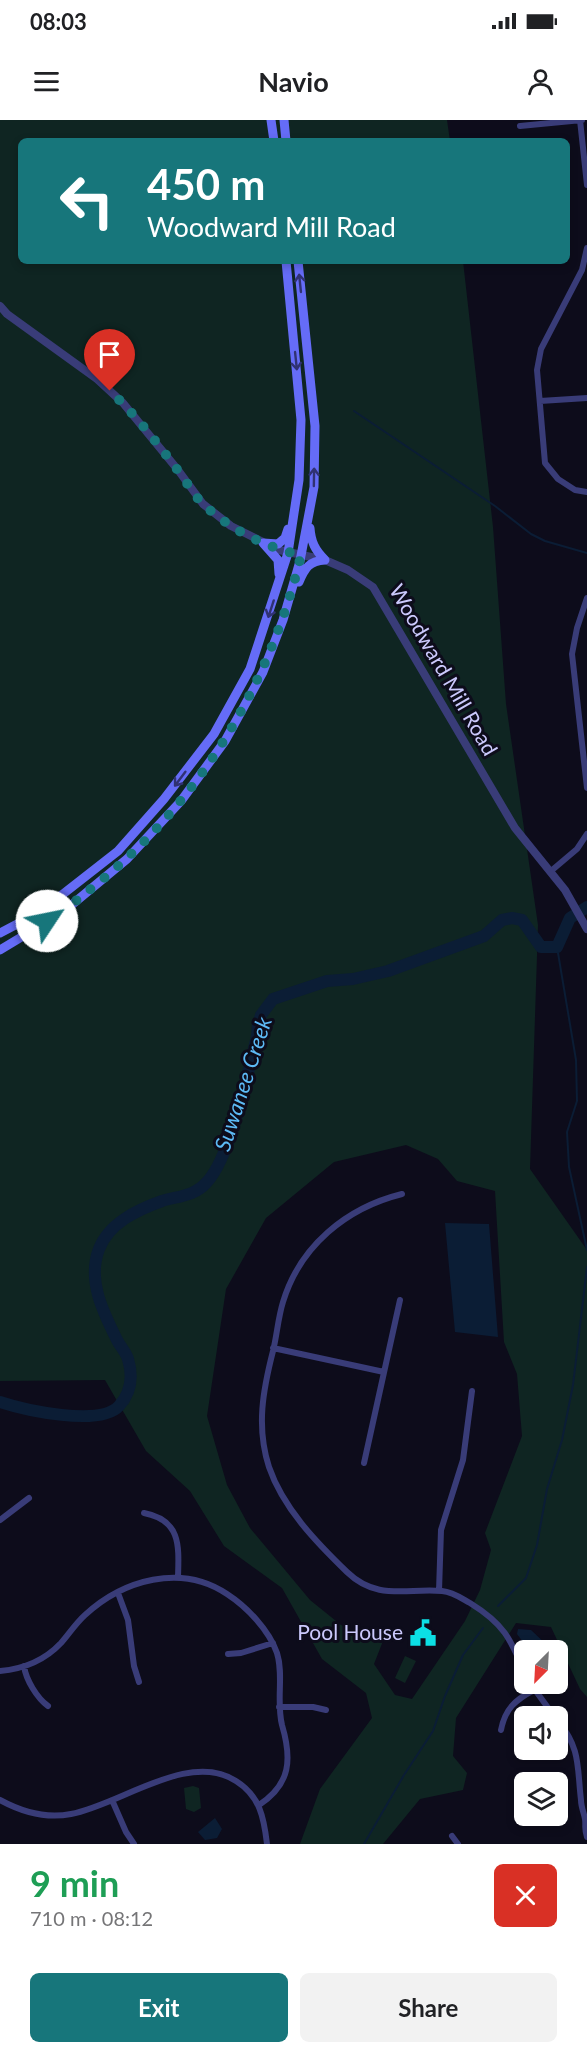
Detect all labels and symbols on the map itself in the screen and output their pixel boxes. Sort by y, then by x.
one-way arrow [294,273,305,293]
pin [84,329,135,391]
one-way arrow [291,351,302,370]
one-way arrow [308,468,320,488]
street label: Woodward Mill Road [385,579,504,759]
one-way arrow [264,599,275,618]
one-way arrow [173,771,186,787]
position arrow [15,889,79,953]
water label: Suwanee Creek [208,1013,277,1154]
public building icon: Pool House [408,1618,438,1648]
place label: Pool House [297,1619,403,1644]
north arrow [514,1640,568,1694]

